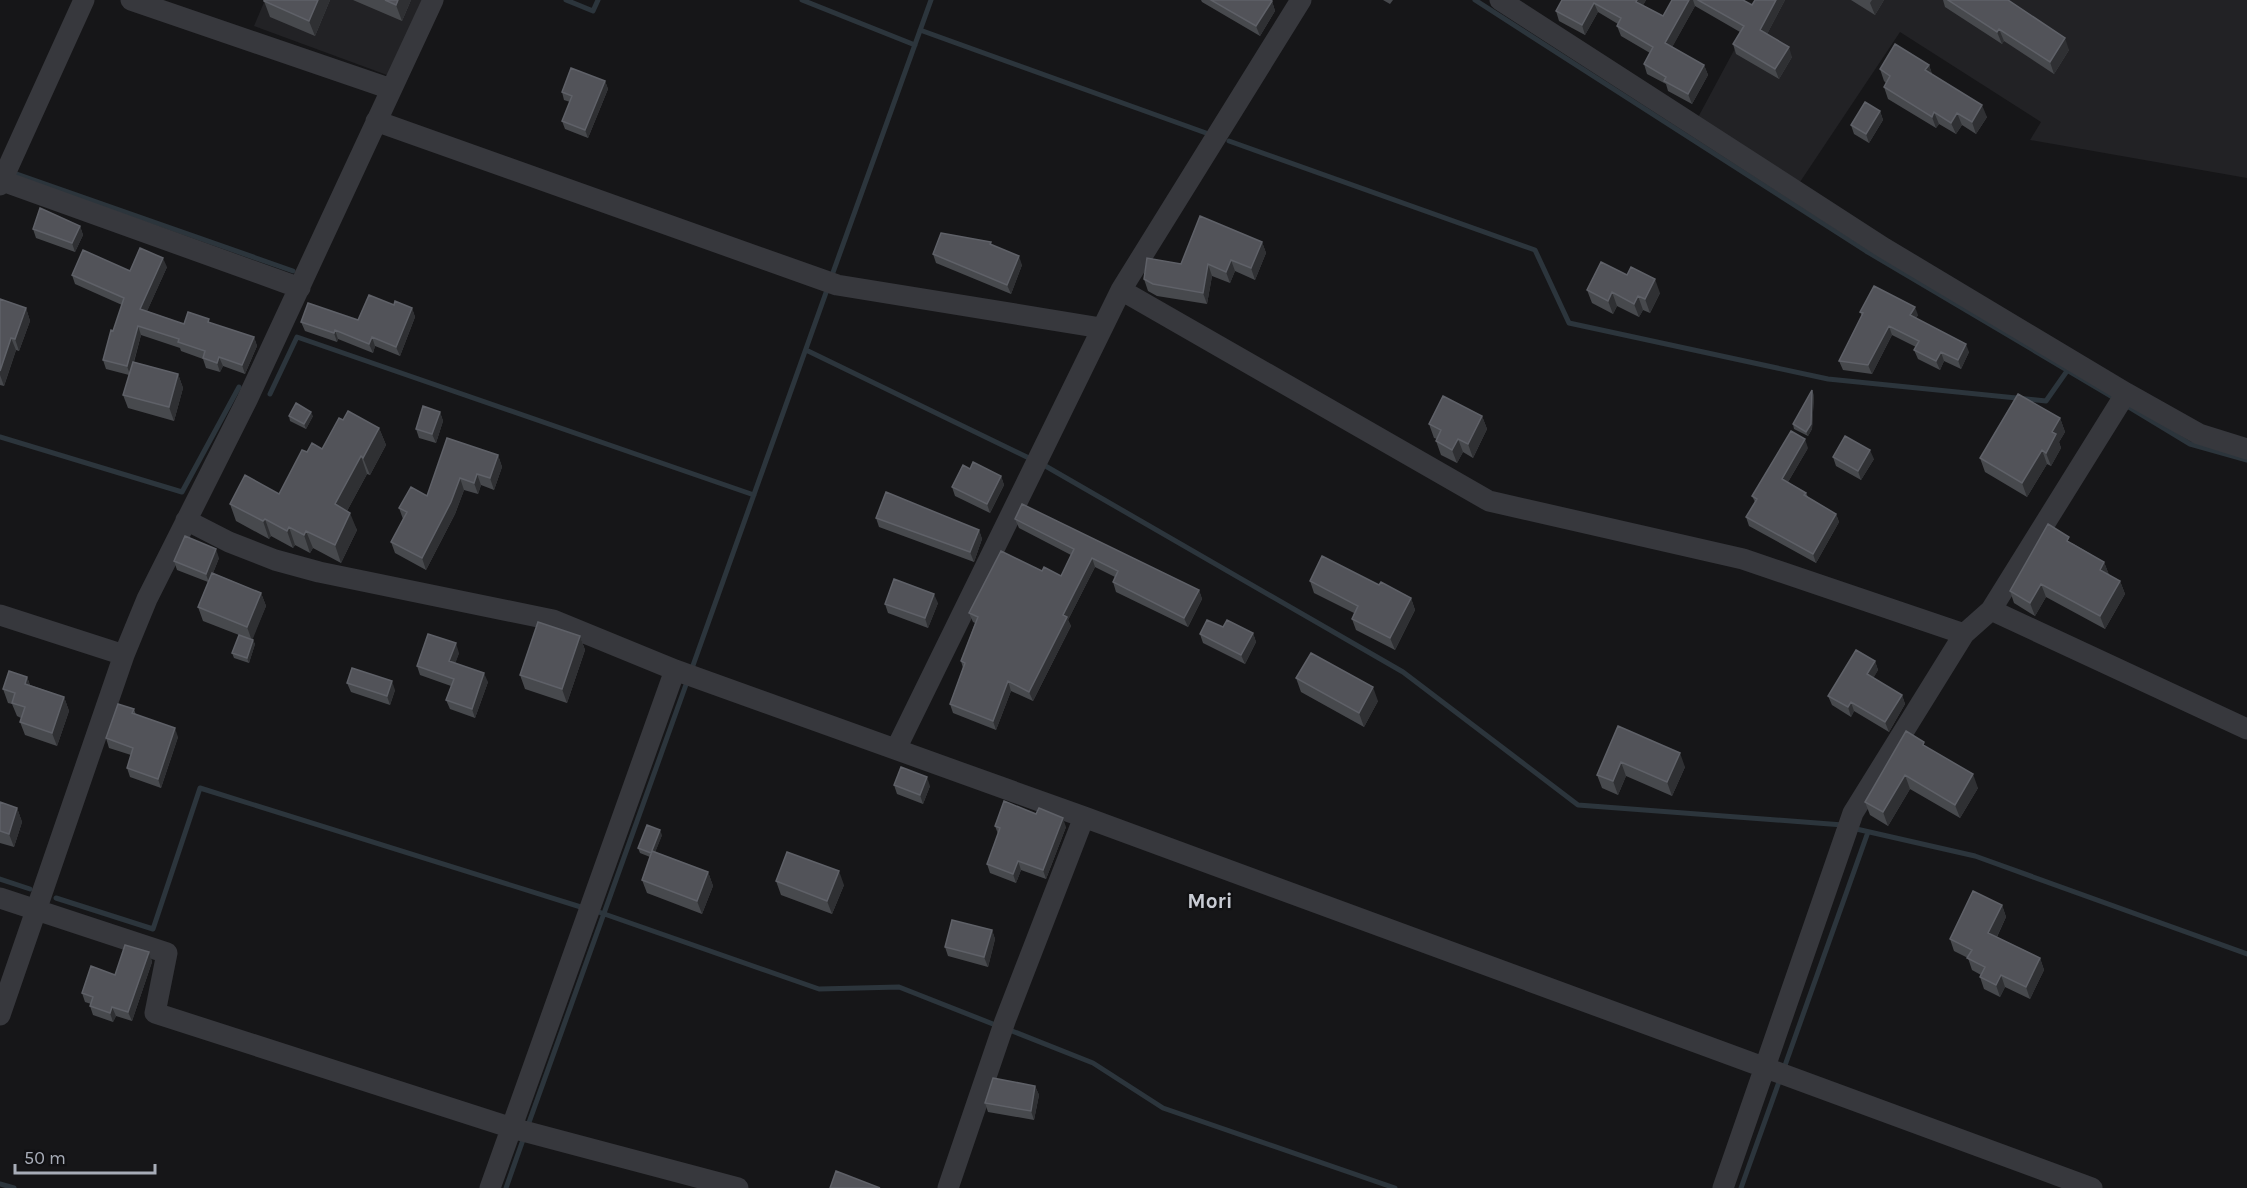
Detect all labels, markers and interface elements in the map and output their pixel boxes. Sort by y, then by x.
district label: Mori [1187,889,1233,913]
scale bar [15,1137,154,1175]
text: 50 m [24,1147,66,1169]

